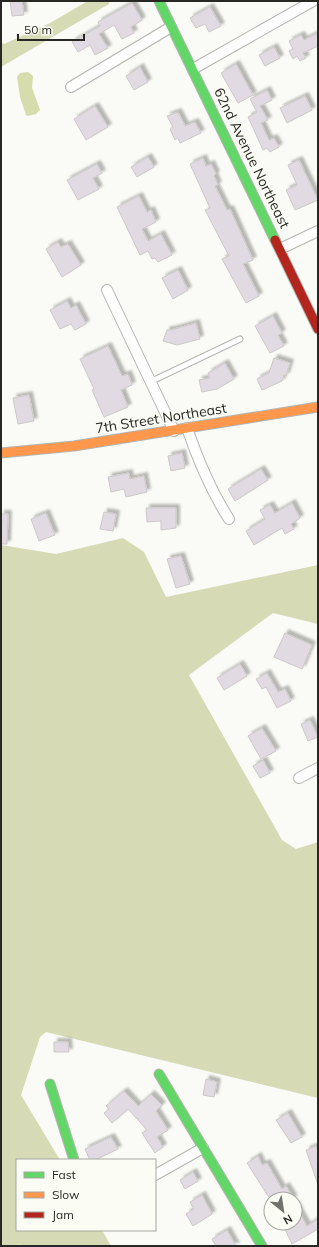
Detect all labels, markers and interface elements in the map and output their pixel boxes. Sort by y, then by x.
scale bar [18,16,84,42]
text: 50 m [24,22,52,37]
street label: 62nd Avenue Northeast [210,85,294,231]
street label: 7th Street Northeast [94,399,228,437]
legend [16,1159,156,1231]
text: Fast [52,1167,76,1182]
text: Slow [52,1187,80,1202]
north arrow [263,1191,303,1231]
text: Jam [52,1207,74,1222]
text: N [281,1212,295,1228]

